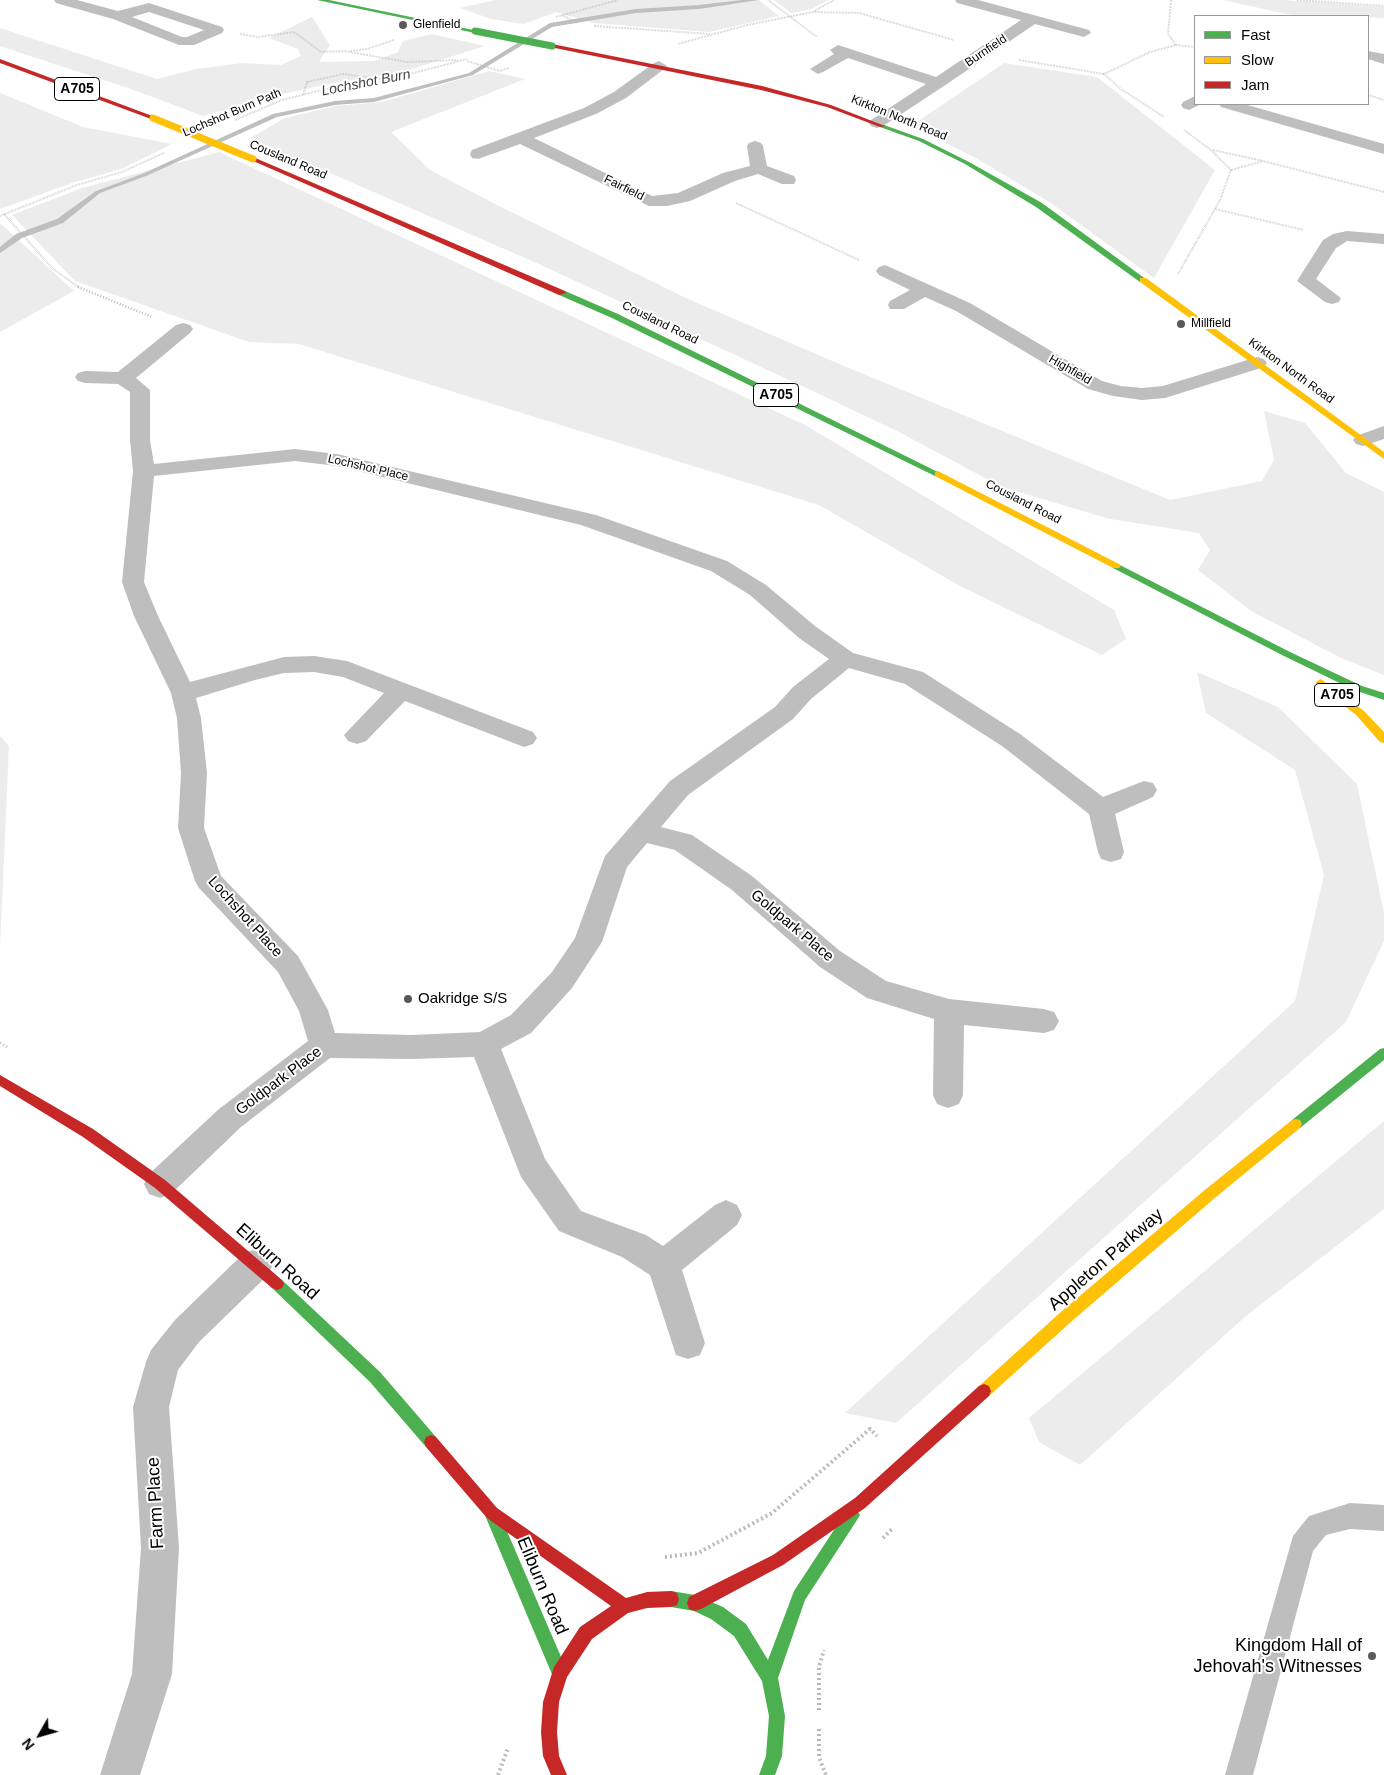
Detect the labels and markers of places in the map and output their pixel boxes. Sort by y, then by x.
place label: Glenfield [413,18,460,32]
marker: Glenfield [397,19,409,31]
place label: Millfield [1191,317,1231,331]
marker: Millfield [1175,318,1187,330]
place label: Oakridge S/S [418,990,507,1008]
marker: Oakridge S/S [402,993,414,1005]
place label: Kingdom Hall of Jehovah's Witnesses [1193,1635,1362,1678]
marker: Kingdom Hall of Jehovah's Witnesses [1366,1650,1378,1662]

